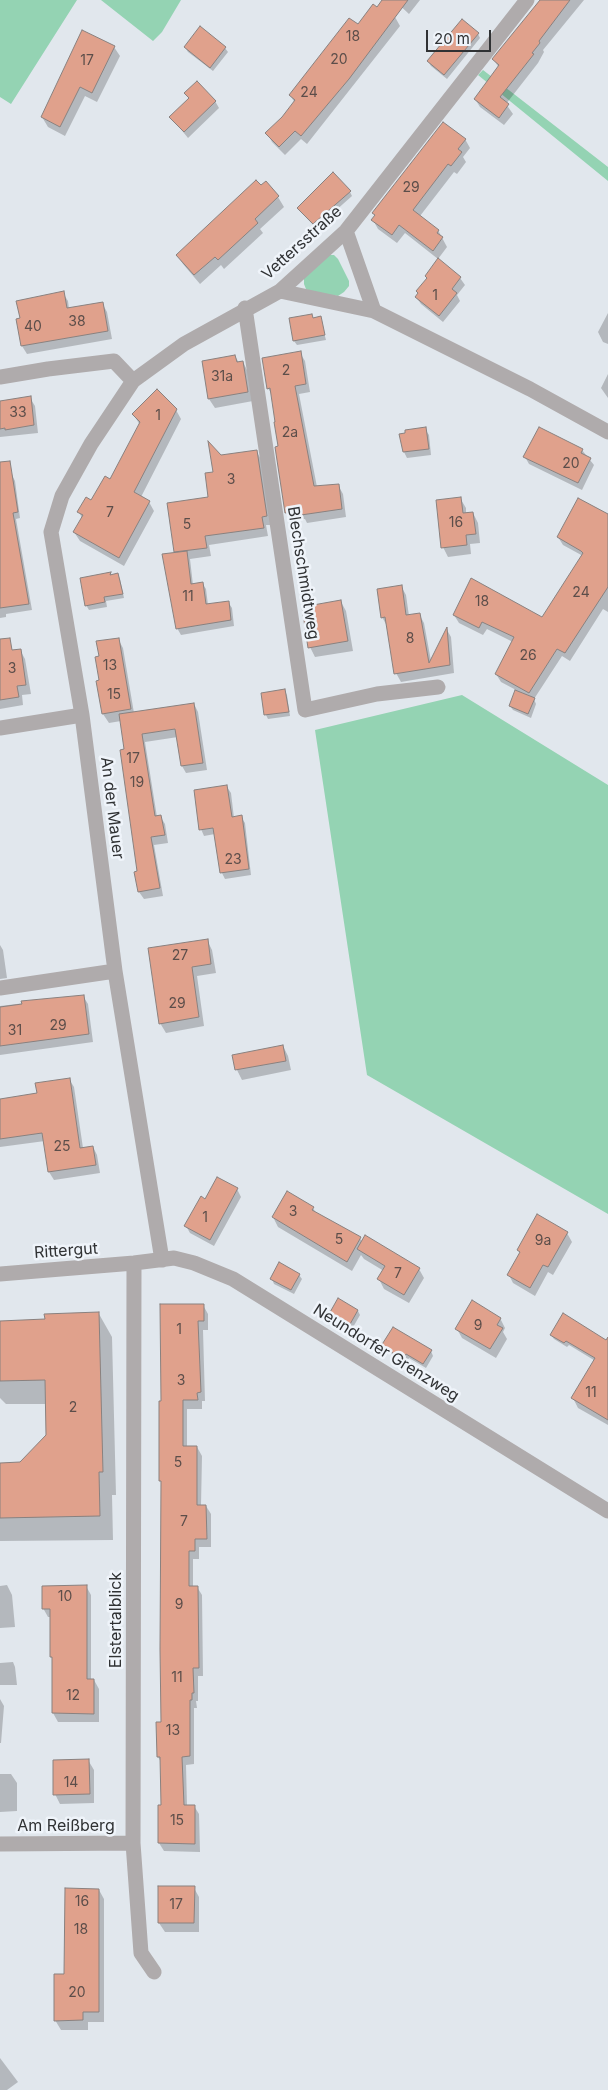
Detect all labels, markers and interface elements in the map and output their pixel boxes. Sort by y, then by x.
scale bar [428,20,493,52]
house number: 18 [346,29,360,45]
text: 20 m [434,29,470,48]
house number: 20 [330,52,348,68]
house number: 17 [80,53,94,69]
house number: 24 [300,85,318,101]
house number: 29 [402,180,420,196]
street label: Vettersstraße [258,202,346,284]
house number: 1 [432,288,438,304]
house number: 38 [68,314,86,330]
house number: 40 [24,319,42,335]
house number: 2 [282,363,290,379]
house number: 31a [211,369,233,385]
house number: 33 [9,405,27,421]
house number: 1 [155,408,161,424]
house number: 2a [282,425,298,441]
house number: 20 [562,456,580,472]
house number: 3 [227,472,235,488]
house number: 7 [106,505,114,521]
street label: Blechschmidtweg [283,505,323,641]
house number: 16 [449,515,463,531]
house number: 5 [183,517,191,533]
house number: 24 [572,585,590,601]
house number: 11 [182,589,194,605]
house number: 18 [475,594,489,610]
house number: 8 [406,631,414,647]
house number: 26 [519,648,537,664]
house number: 13 [103,658,117,674]
house number: 3 [8,661,16,677]
house number: 15 [107,687,121,703]
house number: 17 [126,751,140,767]
street label: An der Mauer [96,756,128,860]
house number: 19 [130,775,144,791]
house number: 23 [224,852,242,868]
house number: 27 [172,948,188,964]
house number: 29 [168,996,186,1012]
house number: 29 [49,1018,67,1034]
house number: 31 [8,1023,22,1039]
house number: 25 [53,1139,71,1155]
house number: 3 [289,1204,297,1220]
house number: 1 [202,1210,208,1226]
house number: 5 [335,1232,343,1248]
house number: 9a [535,1233,551,1249]
street label: Rittergut [34,1239,98,1263]
house number: 7 [394,1266,402,1282]
street label: Neundorfer Grenzweg [309,1300,463,1406]
house number: 9 [474,1318,482,1334]
house number: 1 [176,1322,182,1338]
house number: 3 [177,1373,185,1389]
house number: 11 [585,1385,597,1401]
house number: 2 [69,1400,77,1416]
house number: 5 [174,1455,182,1471]
house number: 7 [180,1514,188,1530]
street label: Elstertalblick [106,1572,126,1668]
house number: 10 [58,1589,72,1605]
house number: 9 [175,1597,183,1613]
house number: 11 [171,1670,183,1686]
house number: 12 [66,1688,80,1704]
house number: 13 [166,1723,180,1739]
house number: 14 [64,1775,78,1791]
house number: 15 [170,1813,184,1829]
street label: Am Reißberg [17,1816,115,1836]
house number: 16 [75,1894,89,1910]
house number: 17 [169,1897,183,1913]
house number: 18 [74,1922,88,1938]
house number: 20 [68,1985,86,2001]

